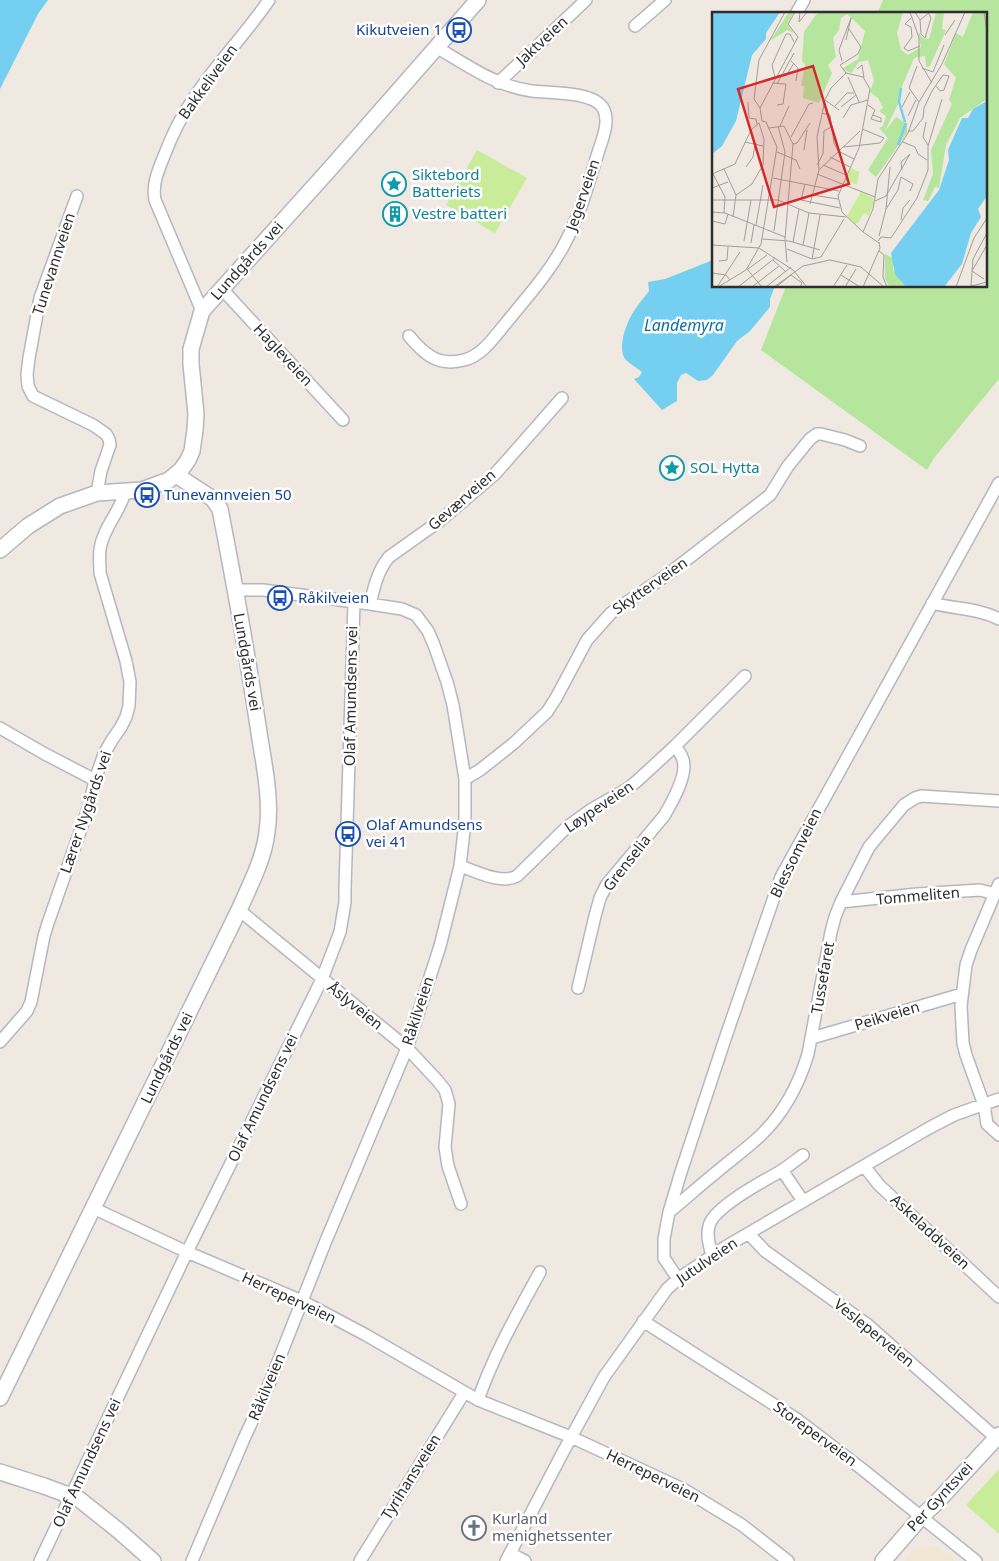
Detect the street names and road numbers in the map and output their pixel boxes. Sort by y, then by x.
street label: Jaktveien [510,11,571,71]
street label: Bakkeliveien [173,40,241,123]
street label: Jegerveien [560,156,604,235]
street label: Tunevannveien [27,210,79,317]
street label: Lundgårds vei [206,217,287,304]
street label: Hagleveien [250,319,318,390]
street label: Geværveien [423,464,499,534]
street label: Skytterveien [608,552,691,618]
street label: Lundgårds vei [230,611,266,713]
street label: Olaf Amundsens vei [339,626,361,766]
street label: Lærer Nygårds vei [55,748,115,876]
street label: Løypeveien [560,776,637,837]
street label: Blessomveien [765,804,825,901]
street label: Grenselia [598,830,655,895]
street label: Tommeliten [875,881,961,909]
street label: Tussefaret [806,940,838,1016]
street label: Råkilveien [397,974,438,1048]
street label: Åslyveien [324,977,388,1034]
street label: Peikveien [852,996,922,1034]
street label: Lundgårds vei [135,1008,197,1107]
street label: Olaf Amundsens vei [222,1030,302,1165]
street label: Askeladdveien [887,1189,975,1273]
street label: Jutulveien [670,1232,741,1289]
street label: Herreperveien [239,1267,340,1328]
street label: Vesleperveien [830,1294,919,1371]
street label: Råkilveien [243,1350,289,1423]
street label: Olaf Amundsens vei [47,1395,125,1530]
street label: Storeperveien [770,1396,861,1470]
street label: Tyrihansveien [376,1430,444,1523]
street label: Herreperveien [603,1444,704,1506]
street label: Per Gyntsvei [902,1457,977,1535]

